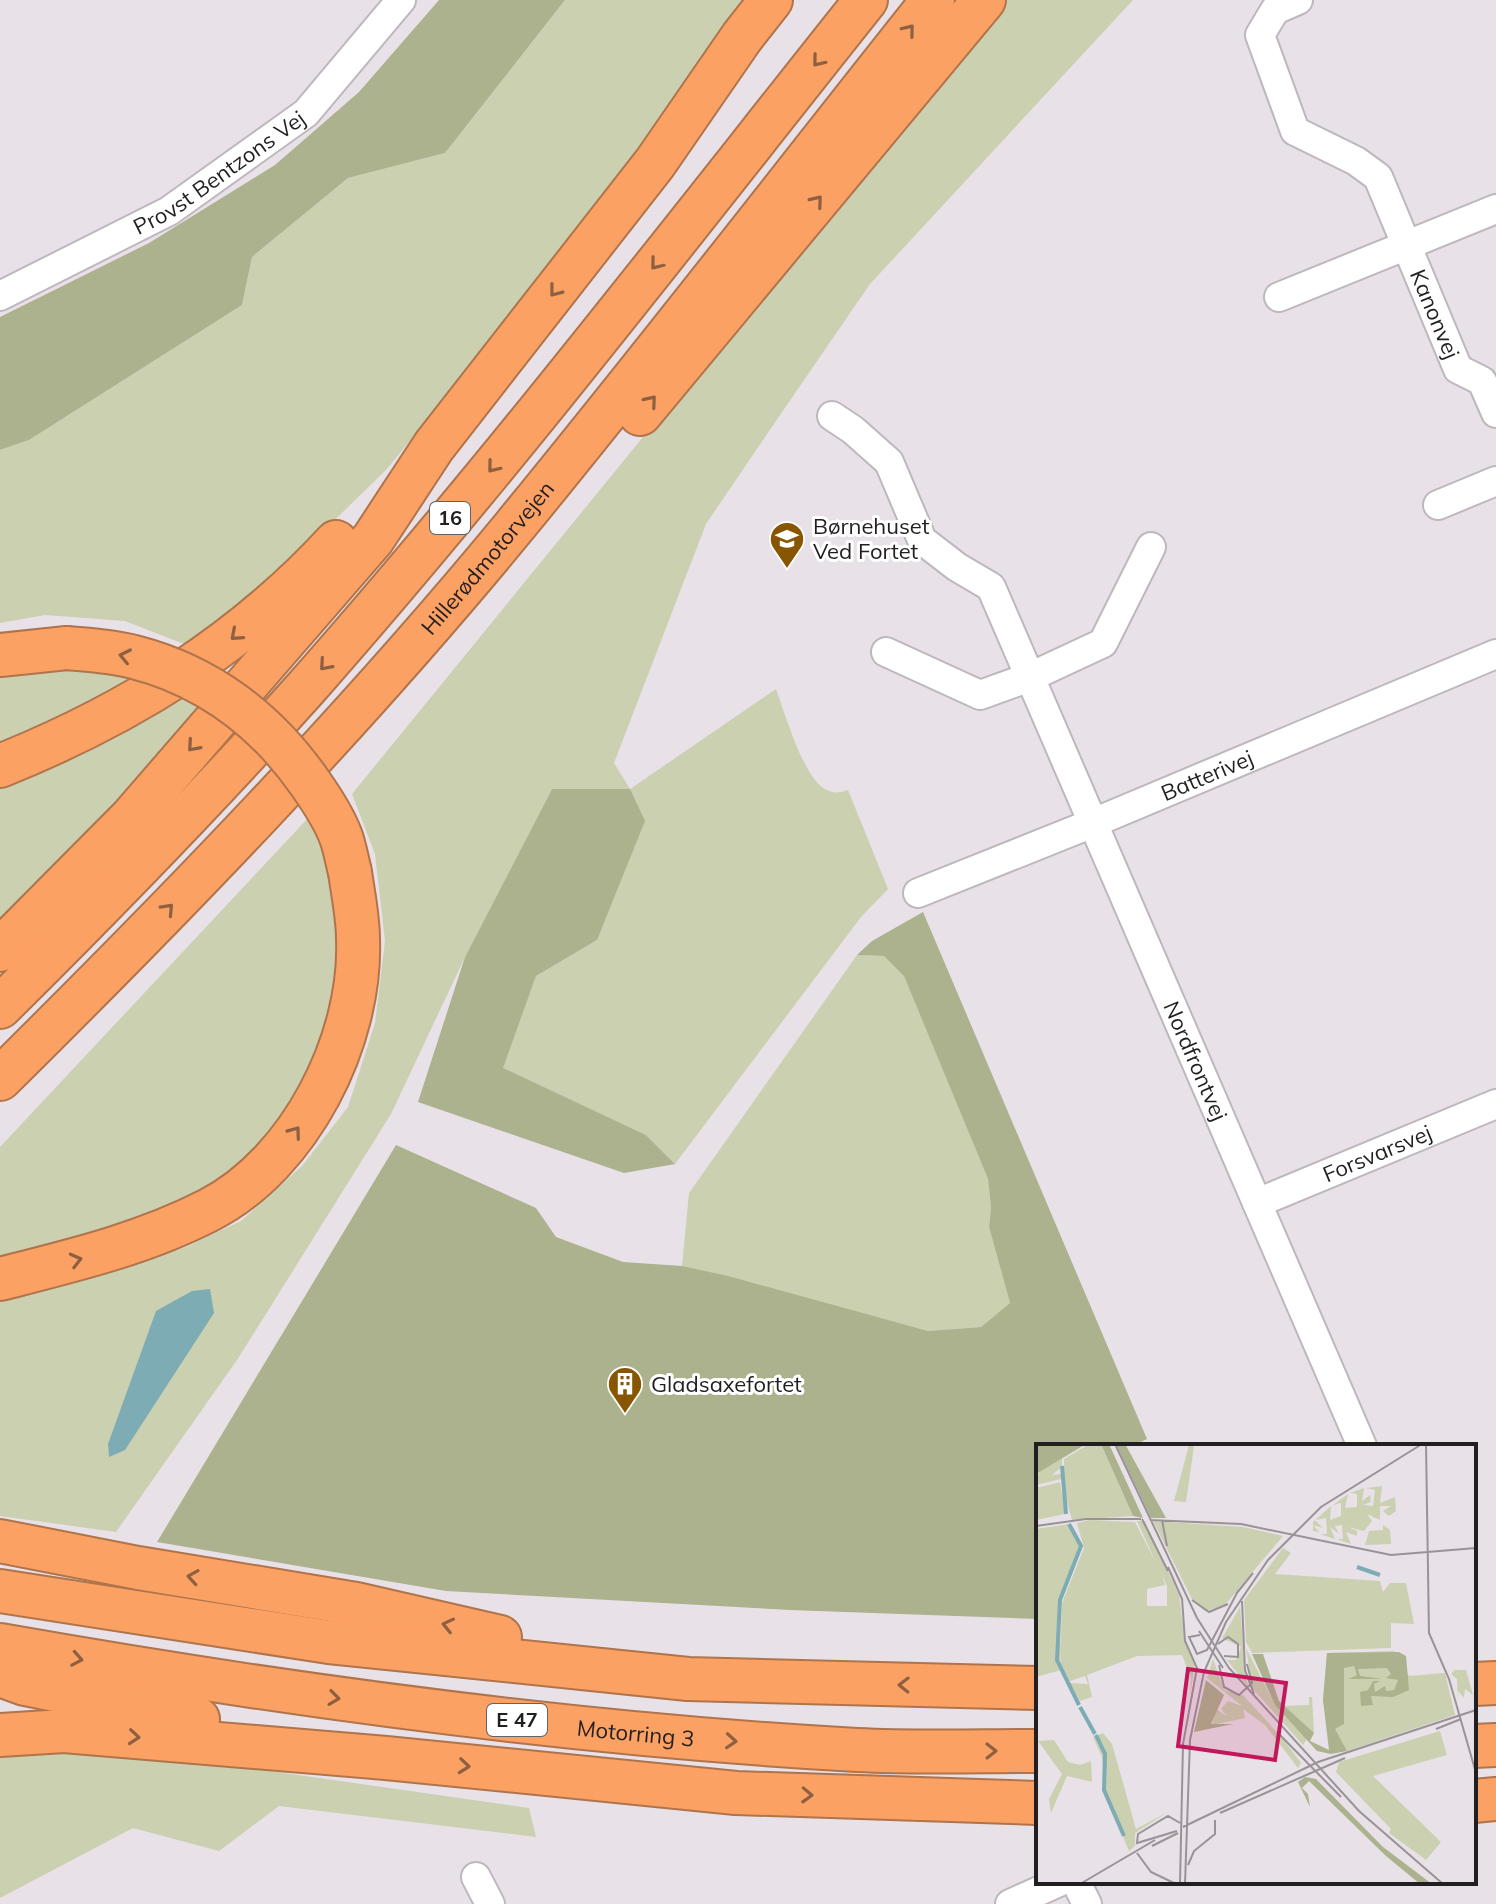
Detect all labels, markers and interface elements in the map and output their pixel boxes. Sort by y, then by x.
one-way arrow [899,25,914,39]
one-way arrow [813,52,827,67]
street label: Provst Bentzons Vej [128,104,311,241]
one-way arrow [807,196,822,210]
one-way arrow [651,255,665,270]
street label: Kanonvej [1404,265,1466,363]
one-way arrow [551,282,565,297]
one-way arrow [641,395,656,410]
one-way arrow [489,458,503,473]
street label: Hillerødmotorvejen [415,475,560,640]
road number: 16 [430,502,470,534]
place label: Børnehuset Ved Fortet [813,512,930,565]
school or university icon: Børnehuset Ved Fortet [768,520,806,570]
one-way arrow [230,625,245,640]
one-way arrow [119,648,132,665]
one-way arrow [320,656,335,671]
one-way arrow [188,737,202,752]
street label: Batterivej [1157,744,1257,807]
one-way arrow [159,904,173,918]
street label: Nordfrontvej [1158,997,1234,1125]
street label: Forsvarsvej [1319,1118,1436,1188]
one-way arrow [285,1126,300,1140]
one-way arrow [68,1252,82,1269]
building icon: Gladsaxefortet [606,1365,644,1415]
place label: Gladsaxefortet [651,1370,802,1398]
inset map [1036,1444,1476,1884]
one-way arrow [186,1569,199,1586]
one-way arrow [442,1617,455,1634]
one-way arrow [70,1649,84,1666]
one-way arrow [897,1676,910,1693]
one-way arrow [327,1689,341,1706]
road number: E 47 [487,1704,547,1736]
street label: Motorring 3 [576,1714,696,1753]
one-way arrow [128,1728,141,1745]
one-way arrow [725,1732,738,1749]
one-way arrow [985,1742,998,1760]
one-way arrow [458,1757,471,1774]
one-way arrow [801,1787,814,1804]

